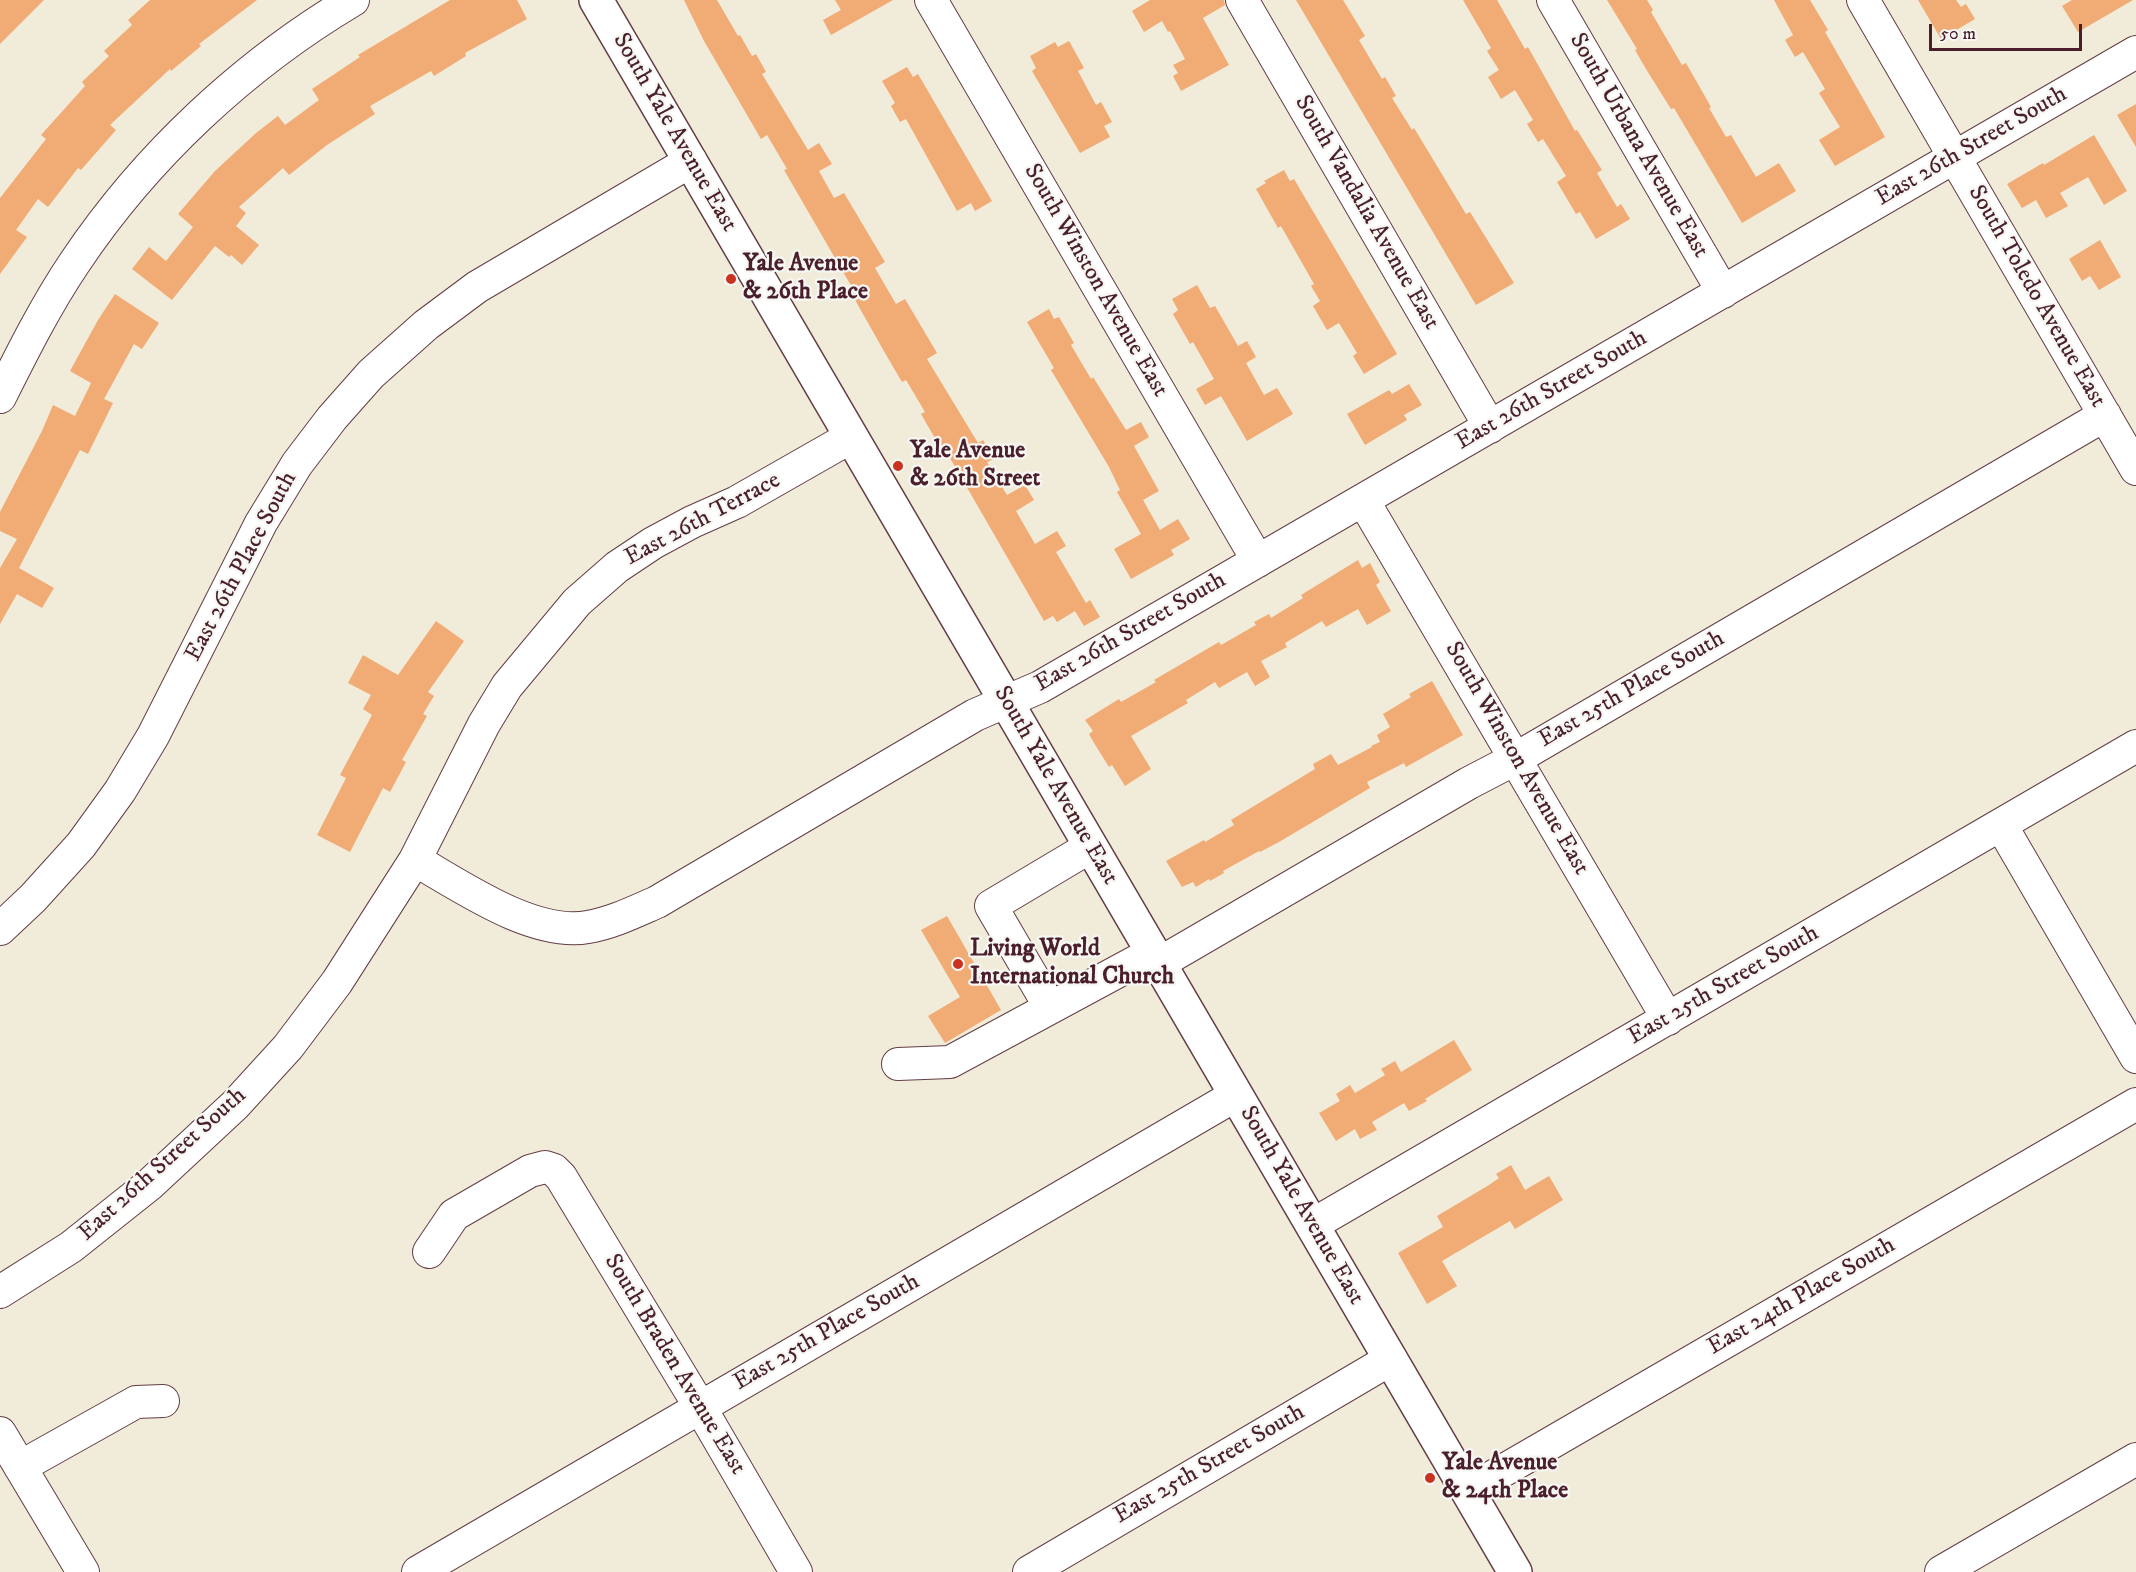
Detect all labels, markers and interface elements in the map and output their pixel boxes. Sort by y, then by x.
scale bar [1932,12,2085,50]
text: 50 m [1940,23,1976,45]
street label: South Yale Avenue East [605,29,743,237]
street label: South Urbana Avenue East [1562,29,1714,263]
street label: East 26th Street South [1871,81,2073,213]
street label: South Vandalia Avenue East [1287,91,1445,335]
street label: South Winston Avenue East [1016,159,1174,403]
street label: South Toledo Avenue East [1961,181,2111,413]
place label: Yale Avenue & 26th Place [743,251,868,307]
marker: Yale Avenue & 26th Place [724,272,738,286]
street label: East 26th Street South [1451,325,1653,457]
place label: Yale Avenue & 26th Street [910,438,1040,494]
marker: Yale Avenue & 26th Street [891,459,905,473]
street label: East 26th Place South [180,467,304,667]
street label: East 26th Terrace [620,467,786,573]
street label: East 26th Street South [1030,567,1232,699]
street label: East 25th Place South [1534,625,1730,755]
street label: South Winston Avenue East [1437,637,1595,881]
street label: South Yale Avenue East [986,682,1124,890]
street label: East 25th Street South [1624,920,1824,1052]
place label: Living World International Church [970,936,1174,992]
marker: Living World International Church [951,957,965,971]
street label: East 26th Street South [73,1082,253,1248]
street label: South Yale Avenue East [1232,1102,1370,1310]
street label: East 24th Place South [1703,1232,1901,1362]
street label: South Braden Avenue East [597,1249,751,1481]
street label: East 25th Place South [729,1268,925,1398]
street label: East 25th Street South [1110,1399,1310,1531]
place label: Yale Avenue & 24th Place [1442,1450,1568,1506]
marker: Yale Avenue & 24th Place [1423,1471,1437,1485]

